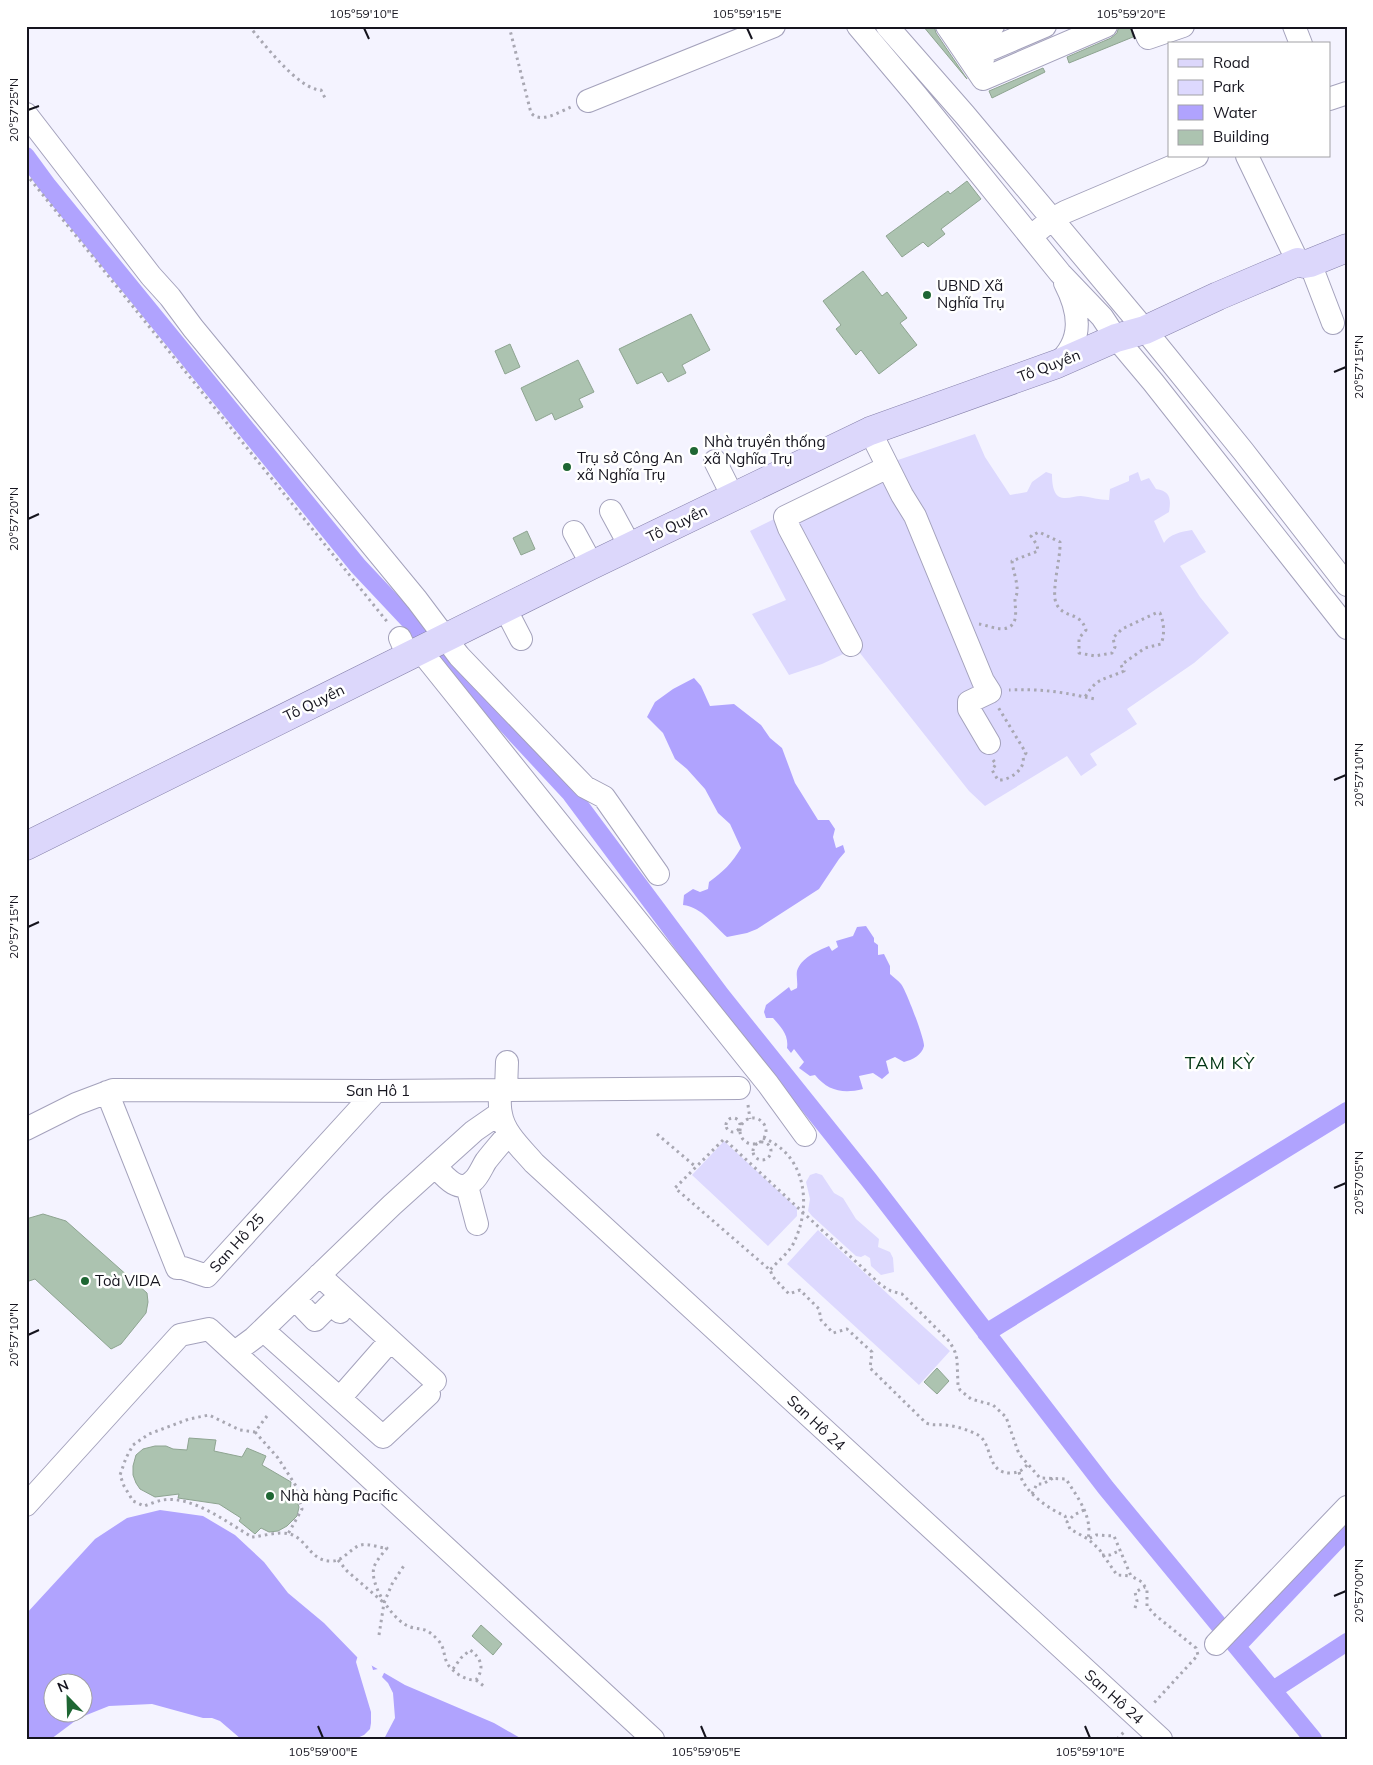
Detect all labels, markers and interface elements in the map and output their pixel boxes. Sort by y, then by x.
text: 105°59'10"E [329,6,399,21]
text: 105°59'15"E [712,6,782,21]
text: 105°59'20"E [1096,6,1166,21]
legend [1168,42,1330,158]
text: Road [1213,53,1250,72]
text: Park [1213,77,1245,96]
text: 20°57'25"N [6,78,21,142]
text: Water [1213,103,1257,122]
text: Building [1213,127,1269,146]
place label: UBND Xã Nghĩa Trụ [937,276,1005,312]
marker: UBND Xã Nghĩa Trụ [921,289,933,301]
text: 20°57'15"N [1351,335,1366,399]
street label: Tô Quyền [1015,345,1083,386]
place label: Nhà truyền thống xã Nghĩa Trụ [704,432,825,468]
marker: Nhà truyền thống xã Nghĩa Trụ [688,445,700,457]
place label: Trụ sở Công An xã Nghĩa Trụ [577,448,683,484]
marker: Trụ sở Công An xã Nghĩa Trụ [561,461,573,473]
text: 20°57'20"N [6,487,21,551]
street label: Tô Quyền [643,501,710,546]
street label: Tô Quyền [280,680,347,725]
text: 20°57'10"N [1351,743,1366,807]
text: 20°57'15"N [6,895,21,959]
district label: TAM KỲ [1185,1051,1255,1074]
street label: San Hô 1 [346,1081,410,1100]
text: 20°57'05"N [1351,1151,1366,1215]
street label: San Hô 25 [205,1209,268,1276]
place label: Toà VIDA [95,1271,161,1290]
marker: Toà VIDA [79,1275,91,1287]
text: 20°57'10"N [6,1303,21,1367]
street label: San Hô 24 [783,1391,850,1454]
place label: Nhà hàng Pacific [280,1486,398,1505]
marker: Nhà hàng Pacific [264,1490,276,1502]
text: 20°57'00"N [1351,1559,1366,1623]
street label: San Hô 24 [1081,1665,1148,1728]
north arrow [42,1672,92,1722]
text: N [55,1676,71,1696]
text: 105°59'00"E [288,1744,358,1759]
text: 105°59'05"E [671,1744,741,1759]
text: 105°59'10"E [1055,1744,1125,1759]

